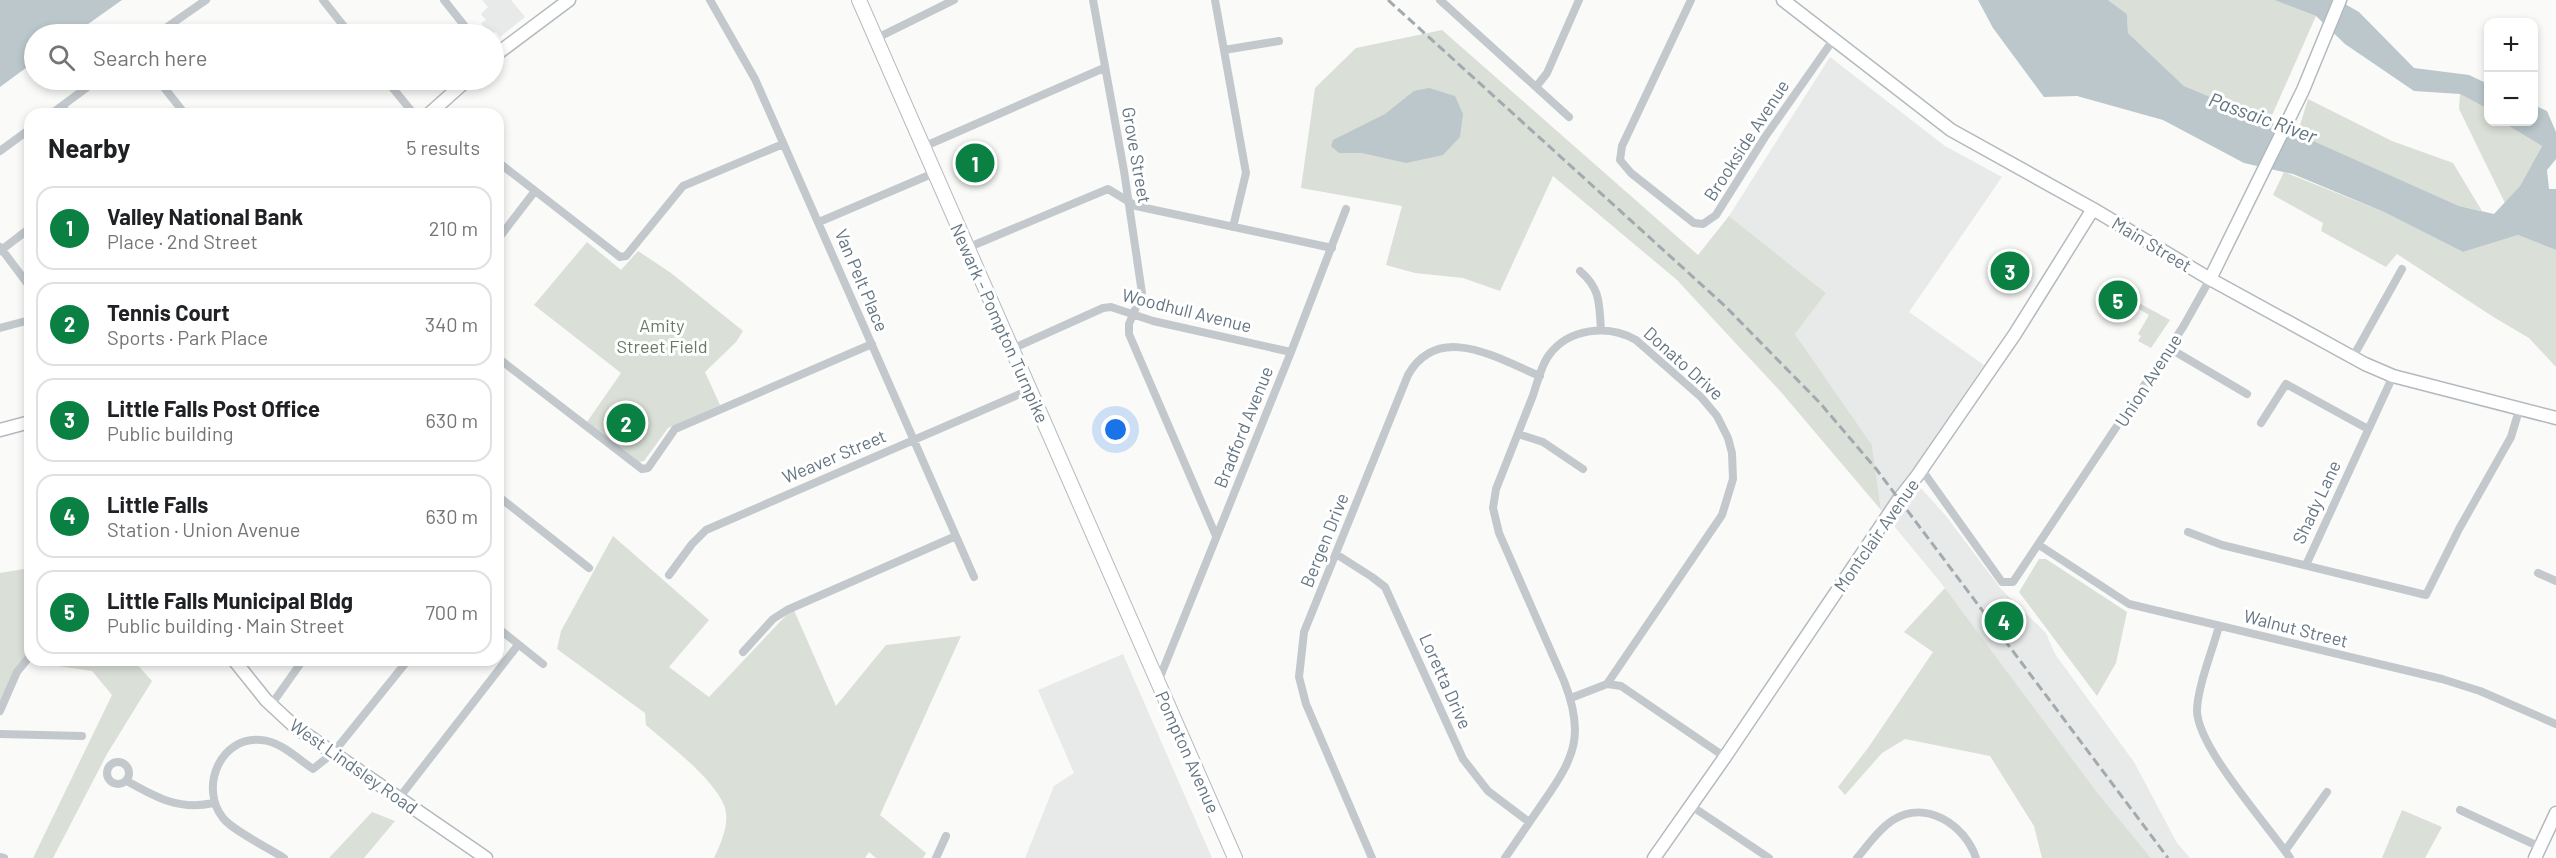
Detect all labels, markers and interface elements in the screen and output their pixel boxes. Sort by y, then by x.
map controls [2484,18,2538,126]
button: + [2484,18,2538,72]
search box [24,24,504,90]
icon: search [45,41,78,74]
text: Search here [93,44,207,70]
button: − [2484,72,2538,126]
street label: Brookside Avenue [1699,75,1793,205]
water label: Passaic River [2206,86,2321,148]
street label: Grove Street [1118,105,1156,205]
text: Nearby [48,132,130,163]
text: 5 results [406,135,480,159]
pin: 1 [956,140,994,186]
text: Valley National Bank [107,203,303,229]
street label: Main Street [2108,212,2196,276]
text: 1 [66,216,73,240]
text: 210 m [429,216,478,240]
street label: Newark - Pompton Turnpike [946,220,1054,426]
street label: Van Pelt Place [831,225,893,335]
text: Place · 2nd Street [107,229,258,253]
pin: 3 [1990,248,2030,294]
pin: 5 [2098,278,2138,322]
street label: Woodhull Avenue [1120,283,1254,337]
text: Tennis Court [107,299,230,325]
text: 2 [64,312,75,336]
text: 340 m [425,312,478,336]
park label: Amity Street Field [616,314,708,357]
street label: Donato Drive [1640,322,1728,404]
text: Sports · Park Place [107,325,268,349]
street label: Union Avenue [2110,329,2186,431]
street label: Bradford Avenue [1209,363,1277,491]
text: Little Falls Post Office [107,395,320,421]
pin: 2 [606,400,646,446]
text: 3 [64,408,75,432]
text: 630 m [426,408,478,432]
your location [1101,415,1130,444]
text: Public building [107,421,233,445]
street label: Weaver Street [779,424,889,488]
street label: Shady Lane [2287,457,2345,547]
street label: Montclair Avenue [1829,474,1923,596]
street label: Bergen Drive [1295,490,1353,590]
text: Little Falls [107,491,208,517]
text: 4 [63,504,76,528]
text: 630 m [426,504,478,528]
text: Station · Union Avenue [107,517,300,541]
text: Little Falls Municipal Bldg [107,587,353,613]
pin: 4 [1984,598,2024,644]
text: 5 [64,600,75,624]
text: 700 m [425,600,478,624]
street label: Walnut Street [2241,604,2351,652]
text: Public building · Main Street [107,613,345,637]
street label: Loretta Drive [1415,630,1477,732]
street label: Pompton Avenue [1151,687,1225,817]
street label: West Lindsley Road [286,714,422,818]

